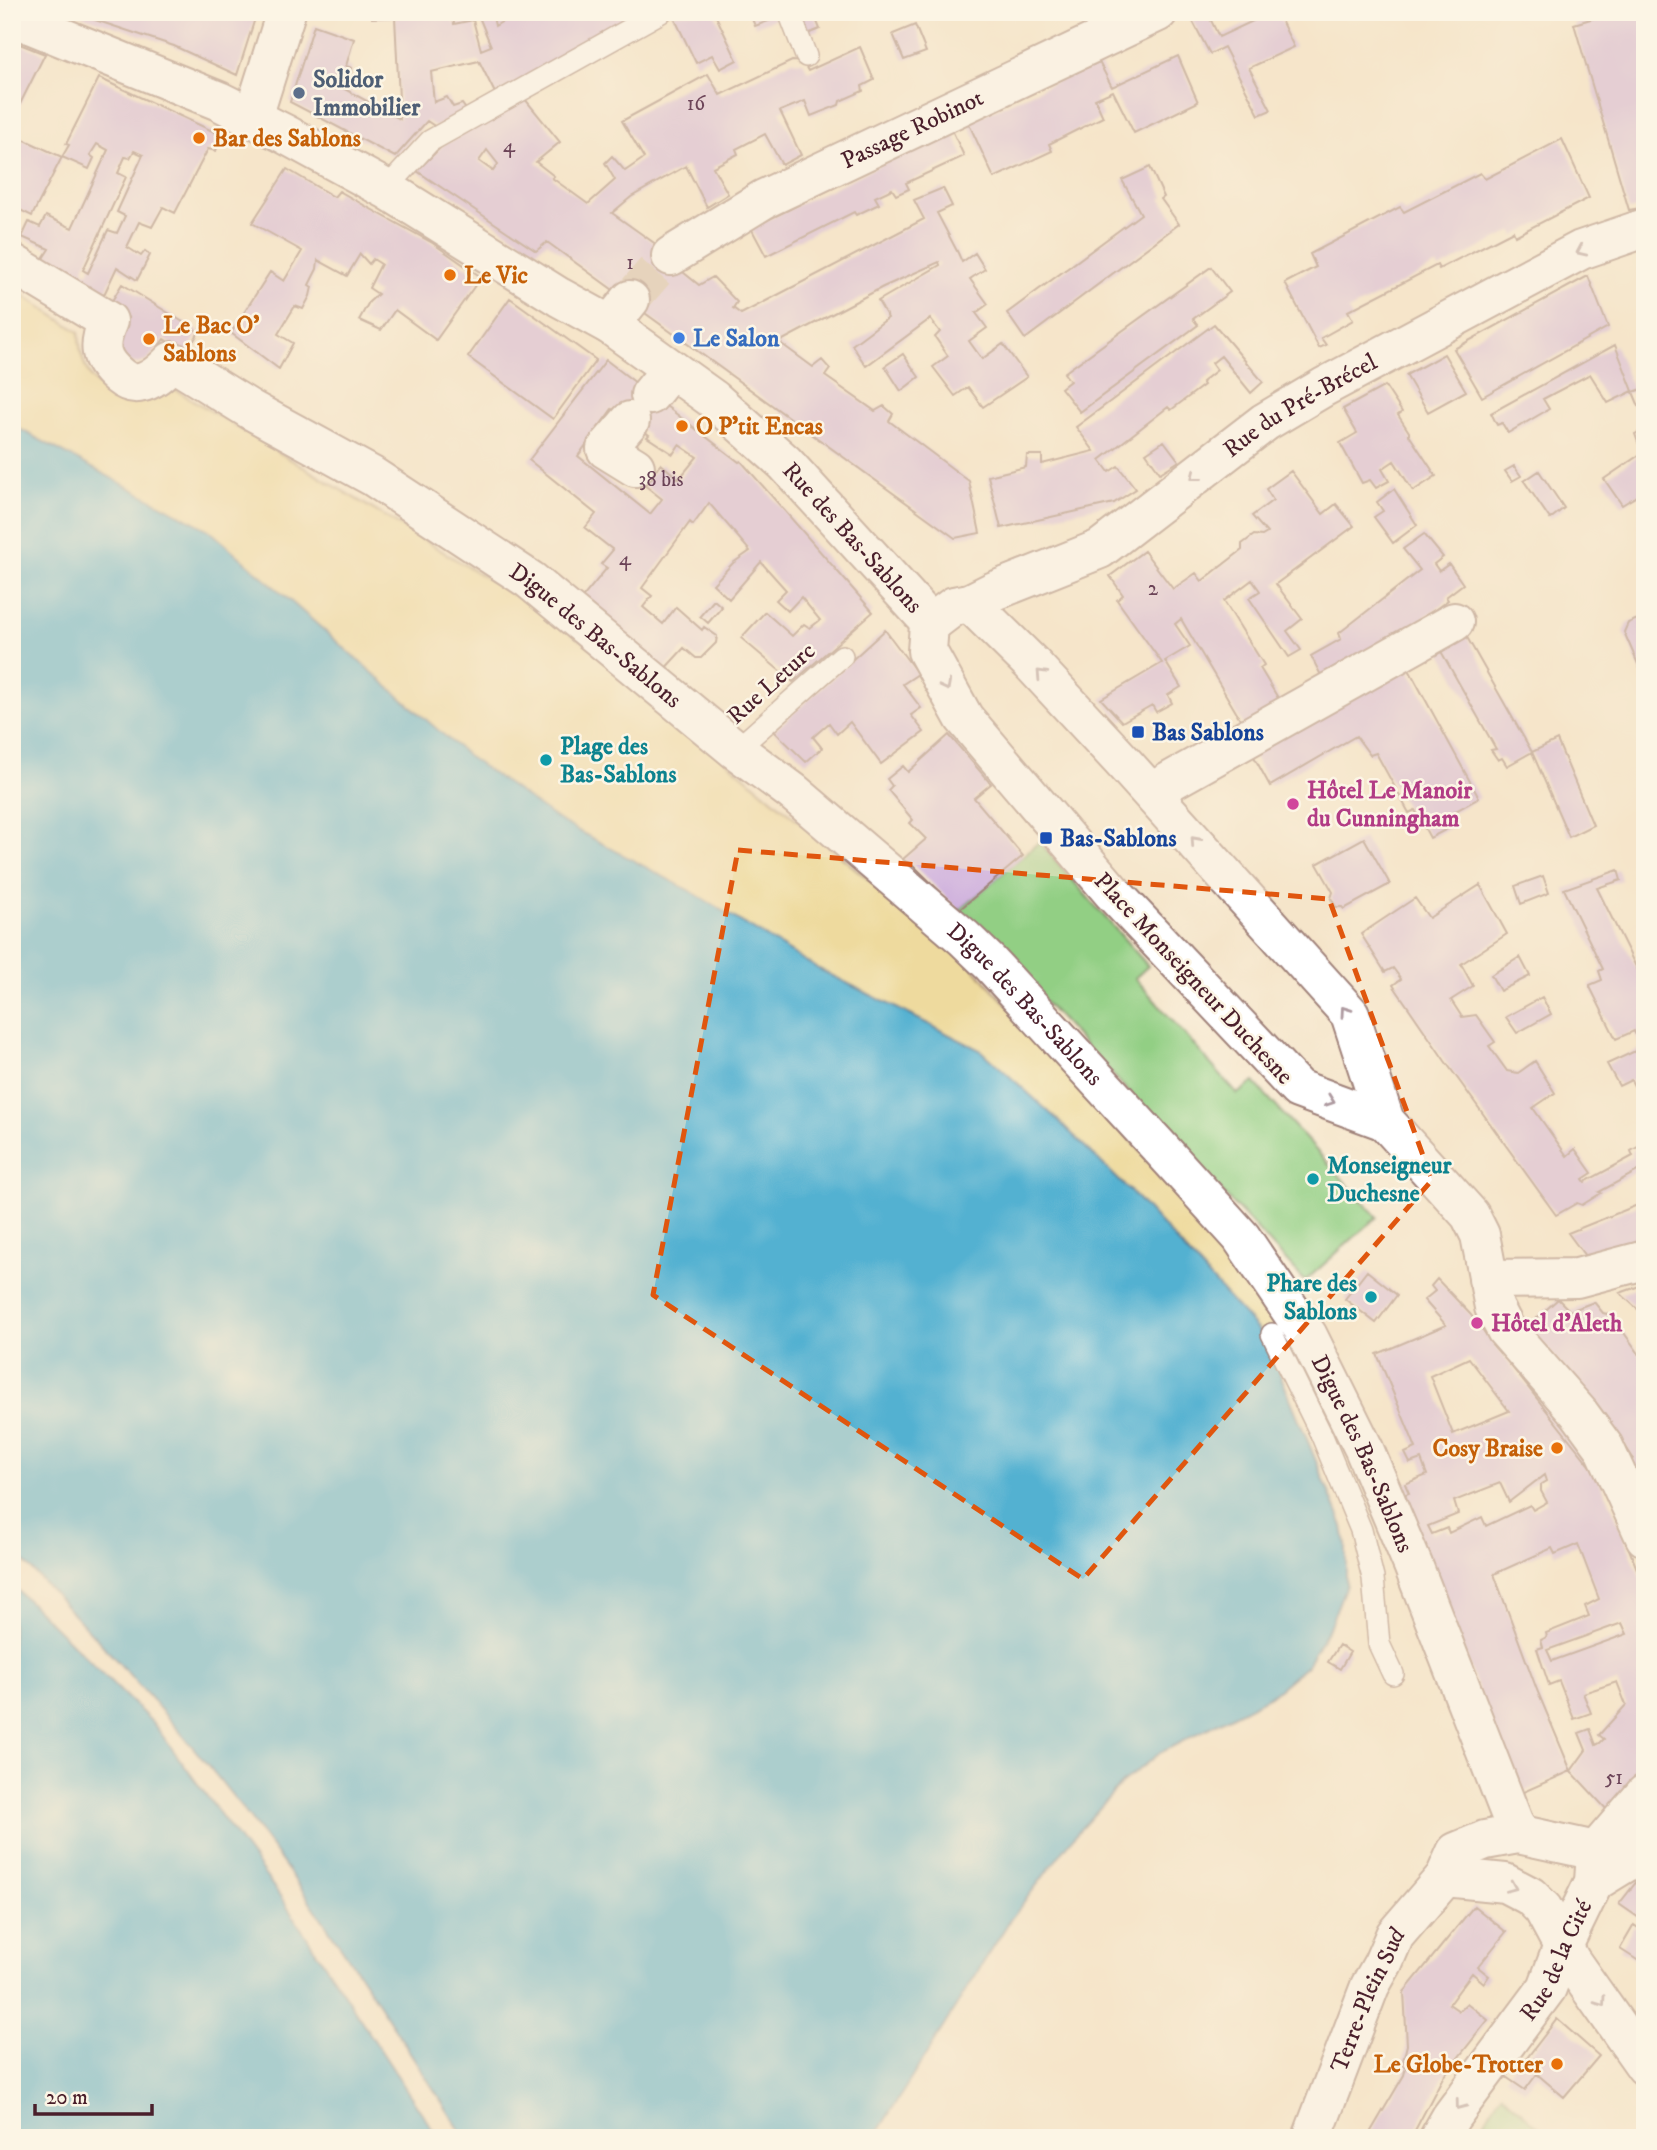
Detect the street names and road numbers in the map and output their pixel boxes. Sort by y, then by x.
street label: Passage Robinot [837,83,989,176]
street label: Rue du Pré-Brécel [1218,347,1383,465]
street label: Rue des Bas-Sablons [775,456,929,620]
street label: Digue des Bas-Sablons [503,557,688,715]
street label: Rue Leturc [721,636,822,731]
street label: Place Monseigneur Duchesne [1087,866,1299,1091]
street label: Digue des Bas-Sablons [941,916,1109,1092]
street label: Digue des Bas-Sablons [1304,1350,1420,1557]
street label: Rue de la Cité [1514,1895,1599,2027]
street label: Terre-Plein Sud [1325,1921,1411,2077]

